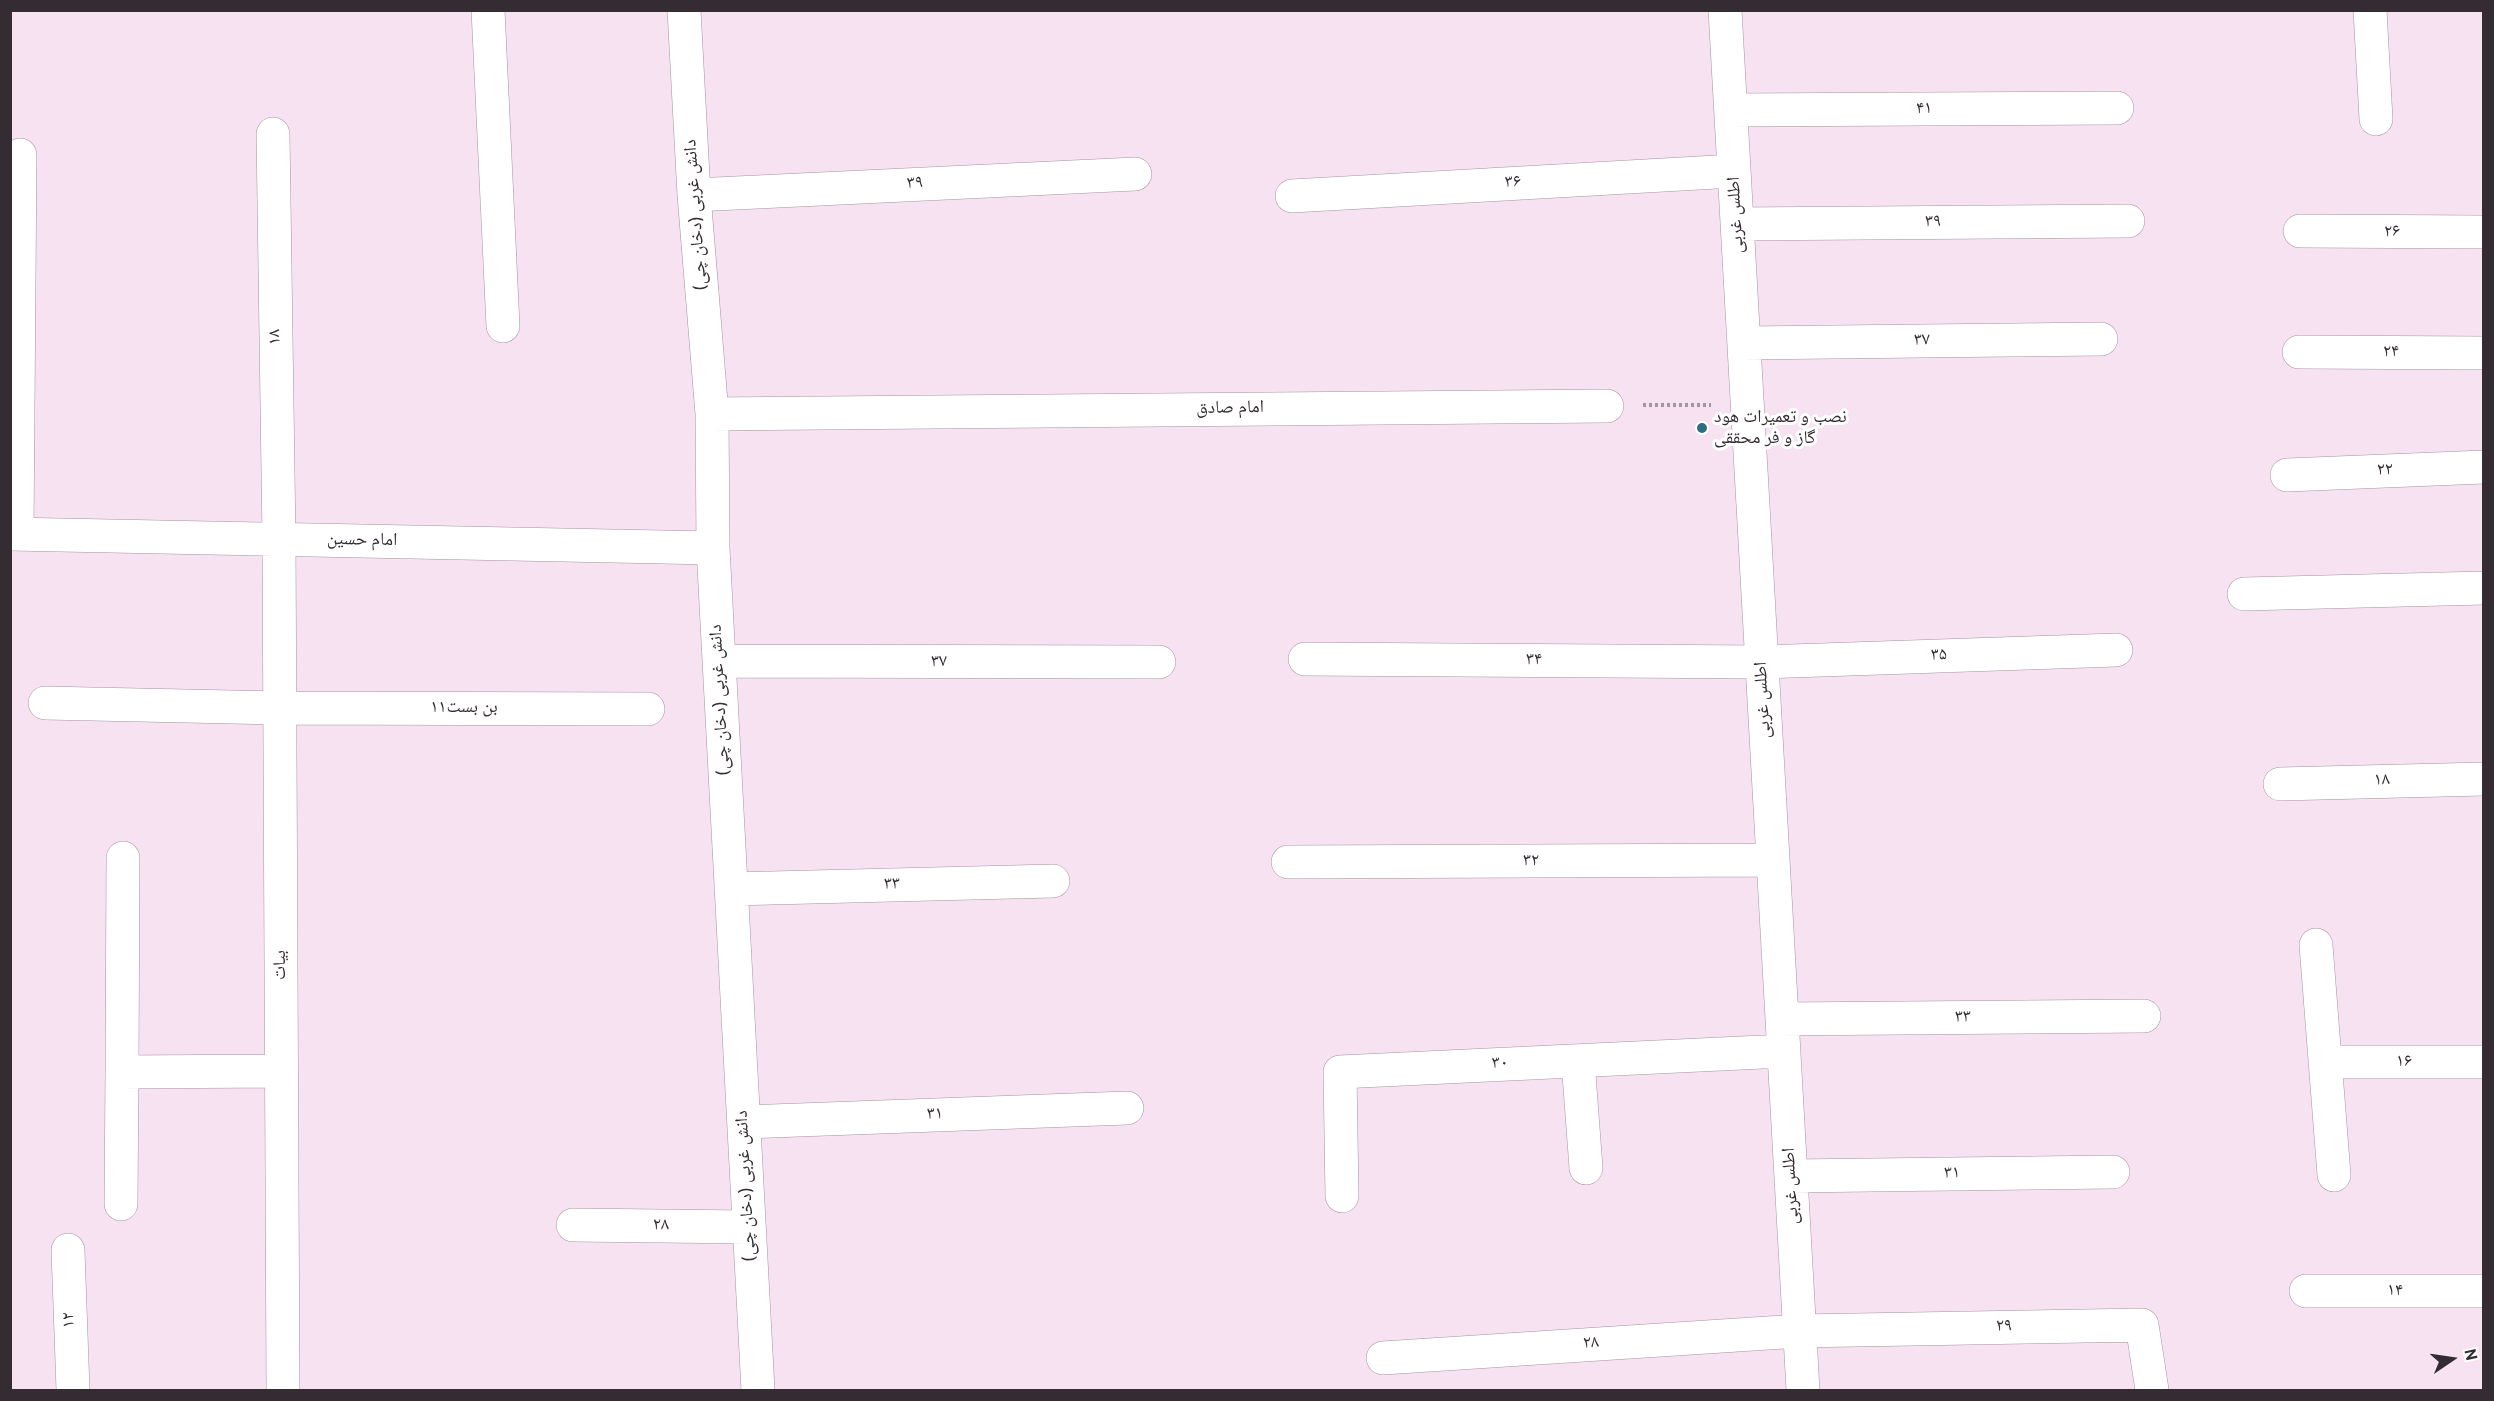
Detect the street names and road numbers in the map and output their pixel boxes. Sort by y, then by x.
street label: ۴۱ [1916,98,1932,120]
street label: دانش غربی (دخان چی) [681,139,713,291]
street label: ۳۶ [1504,172,1522,194]
street label: ۳۹ [906,173,924,195]
street label: اطلس غربی [1724,176,1750,254]
street label: ۳۹ [1925,211,1941,233]
street label: ۲۶ [2384,221,2400,243]
street label: ۱۸ [265,329,287,345]
street label: ۳۷ [1914,330,1930,352]
street label: ۲۴ [2383,341,2399,363]
street label: امام صادق [1196,398,1264,420]
street label: ۲۲ [2377,460,2393,482]
street label: امام حسین [327,530,397,552]
street label: دانش غربی (دخان چی) [706,624,736,776]
street label: ۳۵ [1931,645,1947,667]
street label: ۳۴ [1526,649,1542,671]
street label: ۳۷ [931,651,947,673]
street label: اطلس غربی [1751,661,1777,739]
street label: بن بست۱۱ [430,697,498,719]
street label: ۱۸ [2374,770,2390,792]
street label: ۳۲ [1523,850,1539,872]
street label: ۳۳ [884,874,900,896]
street label: بیات [270,950,292,980]
street label: ۳۳ [1955,1007,1971,1029]
street label: ۱۶ [2396,1051,2412,1073]
street label: ۳۰ [1491,1053,1509,1075]
street label: ۳۱ [927,1104,943,1126]
street label: دانش غربی (دخان چی) [732,1110,762,1262]
street label: اطلس غربی [1779,1147,1805,1225]
street label: ۳۱ [1944,1163,1960,1185]
street label: ۲۸ [653,1215,669,1237]
street label: ۱۴ [2387,1280,2403,1302]
street label: ۱۲ [59,1312,81,1328]
street label: ۲۹ [1996,1316,2012,1338]
street label: ۲۸ [1582,1333,1600,1355]

